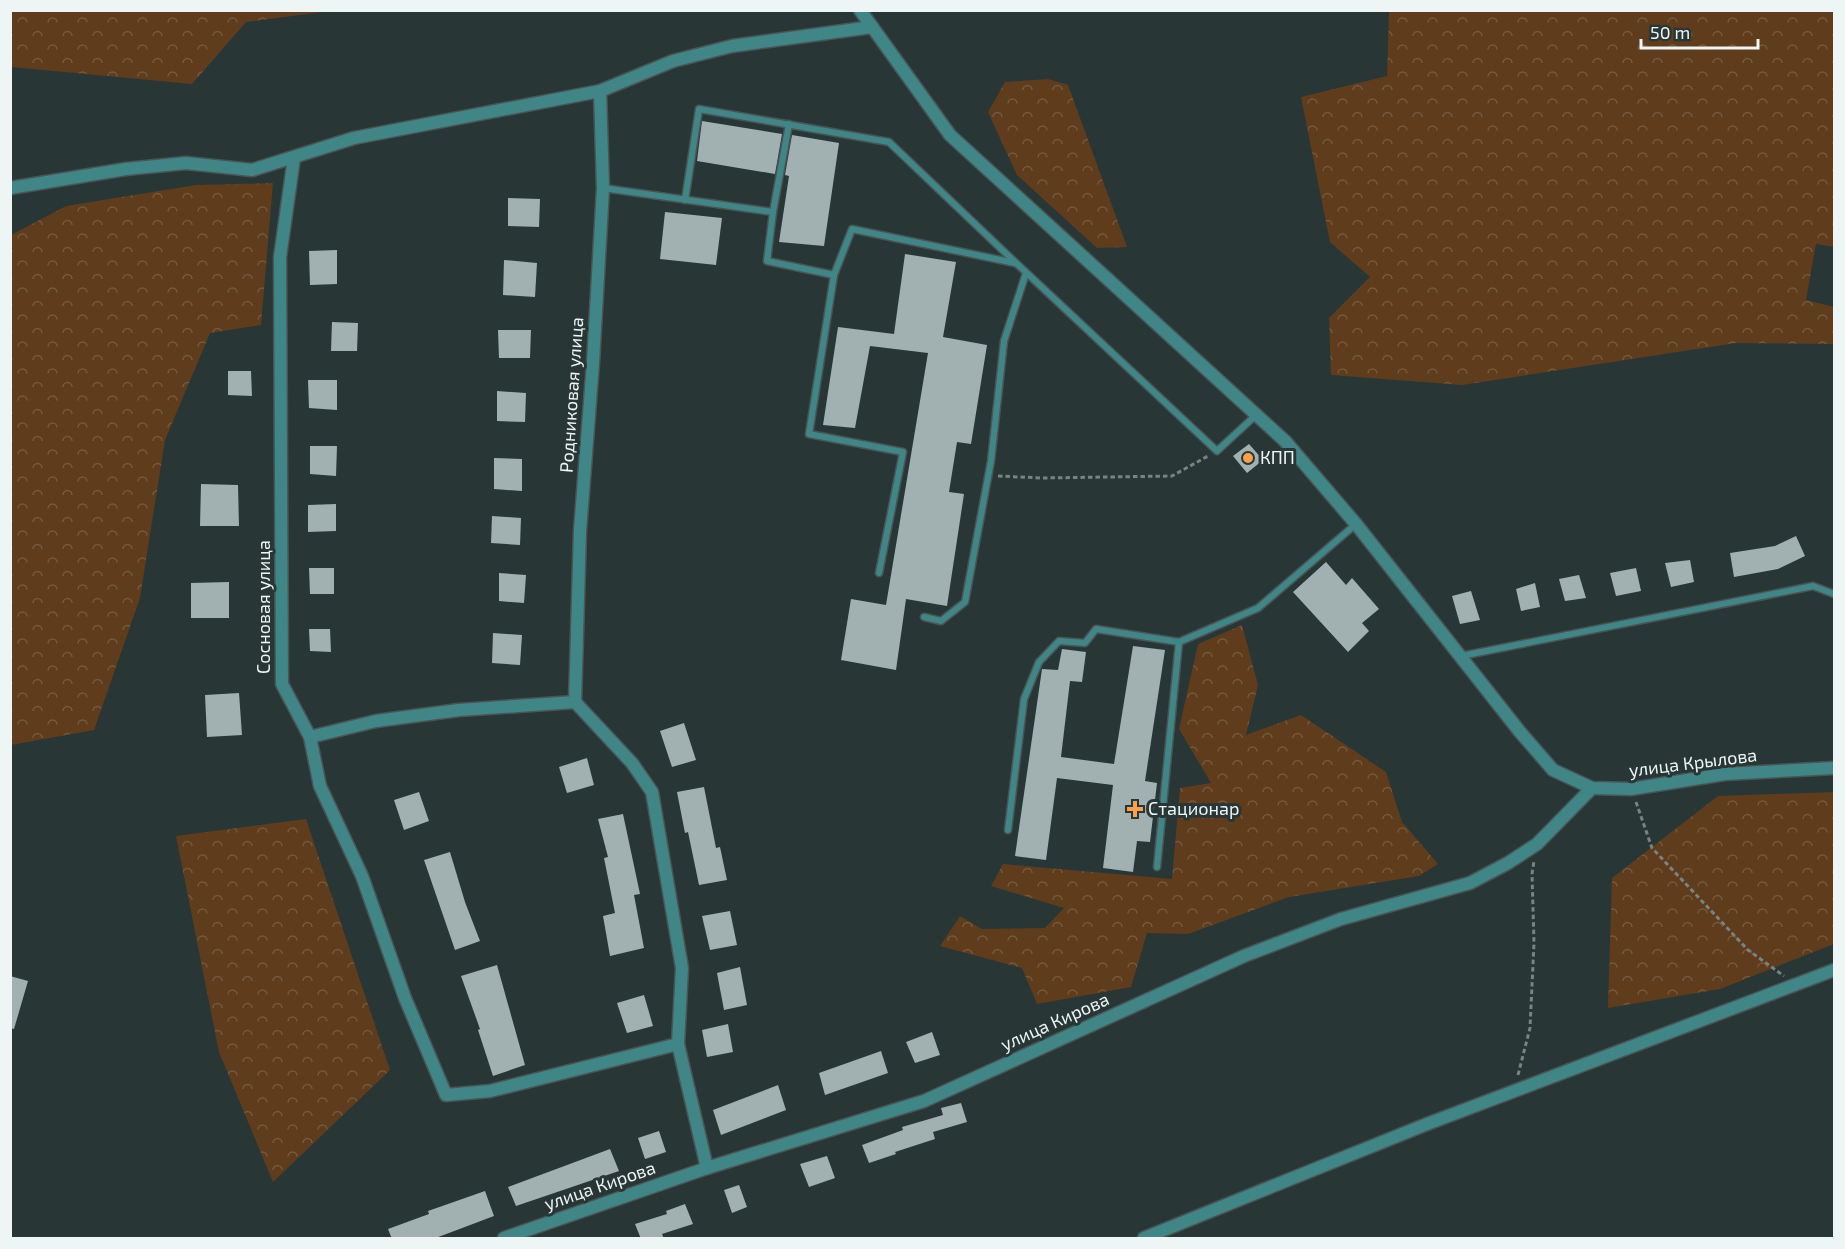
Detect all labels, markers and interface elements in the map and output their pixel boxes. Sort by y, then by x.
scale bar [1641,12,1758,50]
text: 50 m [1650,21,1690,43]
street label: Родниковая улица [555,316,587,474]
place label: КПП [1260,446,1295,468]
marker: КПП [1241,451,1255,465]
street label: Сосновая улица [252,540,274,674]
street label: улица Крылова [1628,743,1758,781]
place label: Стационар [1148,797,1239,819]
marker: Стационар [1126,800,1144,818]
street label: улица Кирова [997,987,1112,1055]
street label: улица Кирова [541,1156,658,1214]

